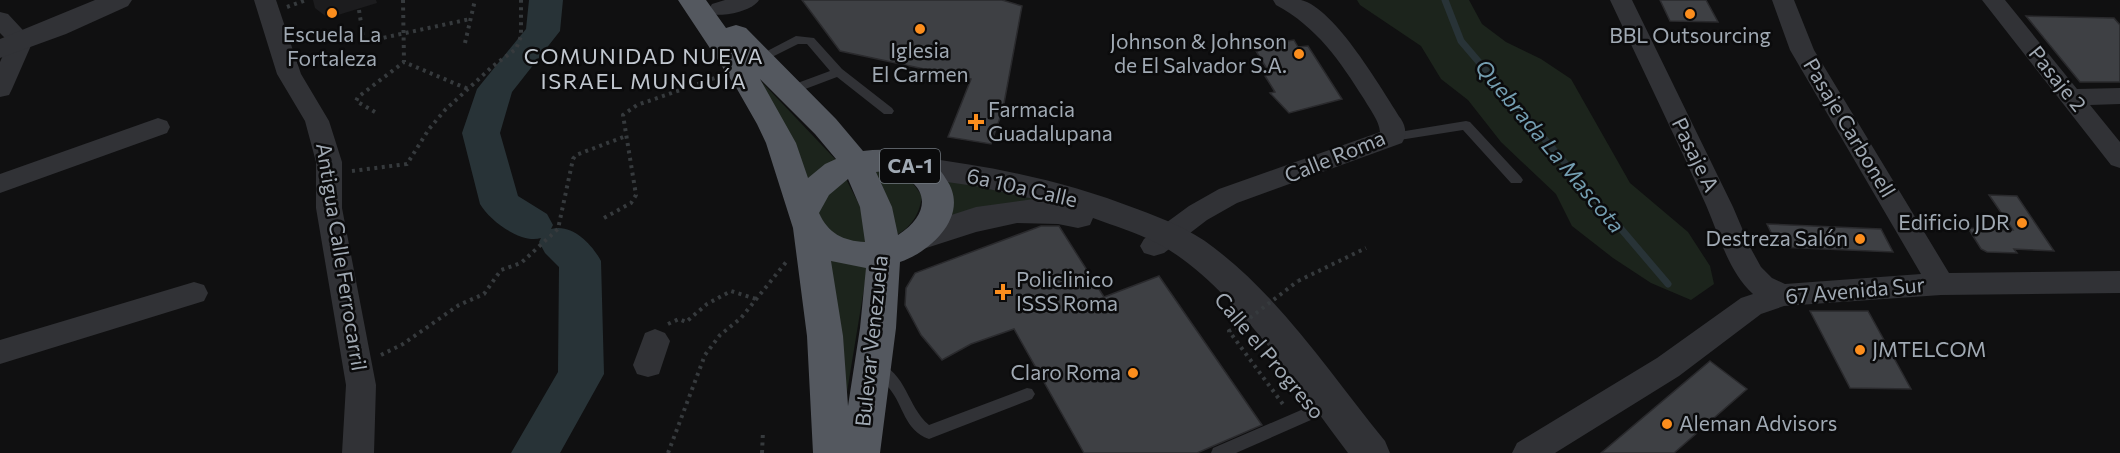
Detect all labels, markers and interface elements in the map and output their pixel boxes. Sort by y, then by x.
marker: Escuela La Fortaleza [325,6,339,20]
marker: BBL Outsourcing [1683,7,1697,21]
place label: Escuela La Fortaleza [283,21,381,70]
marker: Iglesia El Carmen [913,22,927,36]
place label: BBL Outsourcing [1609,22,1771,47]
place label: Johnson & Johnson de El Salvador S.A. [1110,28,1287,77]
place label: Iglesia El Carmen [871,37,969,86]
street label: Pasaje 2 [2024,40,2092,116]
district label: COMUNIDAD NUEVA ISRAEL MUNGUÍA [524,42,764,94]
marker: Johnson & Johnson de El Salvador S.A. [1292,47,1306,61]
water label: Quebrada La Mascota [1470,53,1631,238]
street label: Pasaje Carbonell [1799,53,1902,201]
place label: Farmacia Guadalupana [988,96,1113,145]
street label: Pasaje A [1668,113,1725,196]
marker: Farmacia Guadalupana [969,115,983,129]
street label: Calle Roma [1280,124,1388,187]
street label: Antigua Calle Ferrocarril [312,141,373,372]
road number: CA-1 [880,149,940,183]
street label: 6a 10a Calle [965,162,1080,211]
place label: Edificio JDR [1898,209,2010,234]
marker: Edificio JDR [2015,216,2029,230]
place label: Destreza Salón [1706,225,1848,250]
marker: Destreza Salón [1853,232,1867,246]
street label: Bulevar Venezuela [849,254,892,428]
place label: Policlinico ISSS Roma [1016,266,1118,315]
street label: 67 Avenida Sur [1784,271,1926,308]
marker: Policlinico ISSS Roma [994,283,1012,301]
street label: Calle el Progreso [1210,287,1330,424]
place label: JMTELCOM [1872,336,1986,361]
marker: JMTELCOM [1853,343,1867,357]
place label: Claro Roma [1010,359,1121,384]
marker: Claro Roma [1126,366,1140,380]
place label: Aleman Advisors [1679,410,1837,435]
marker: Aleman Advisors [1660,417,1674,431]

